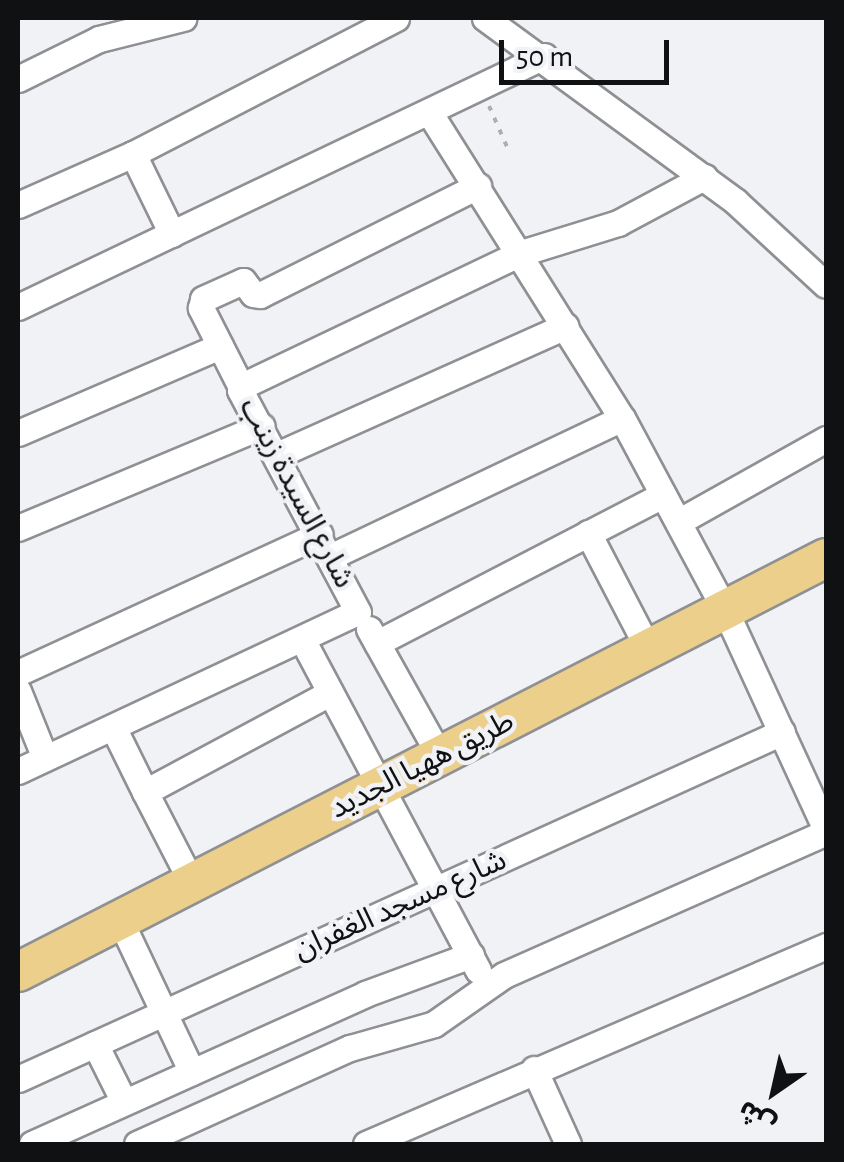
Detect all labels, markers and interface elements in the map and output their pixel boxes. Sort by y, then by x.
scale bar [504,20,674,82]
text: 50 m [516,42,573,72]
street label: شارع السيدة زينب [232,392,362,594]
street label: طريق ههيا الجديد [324,703,520,827]
street label: شارع مسجد الغفران [288,842,512,968]
north arrow [724,1042,824,1142]
text: ش [733,1095,781,1139]

